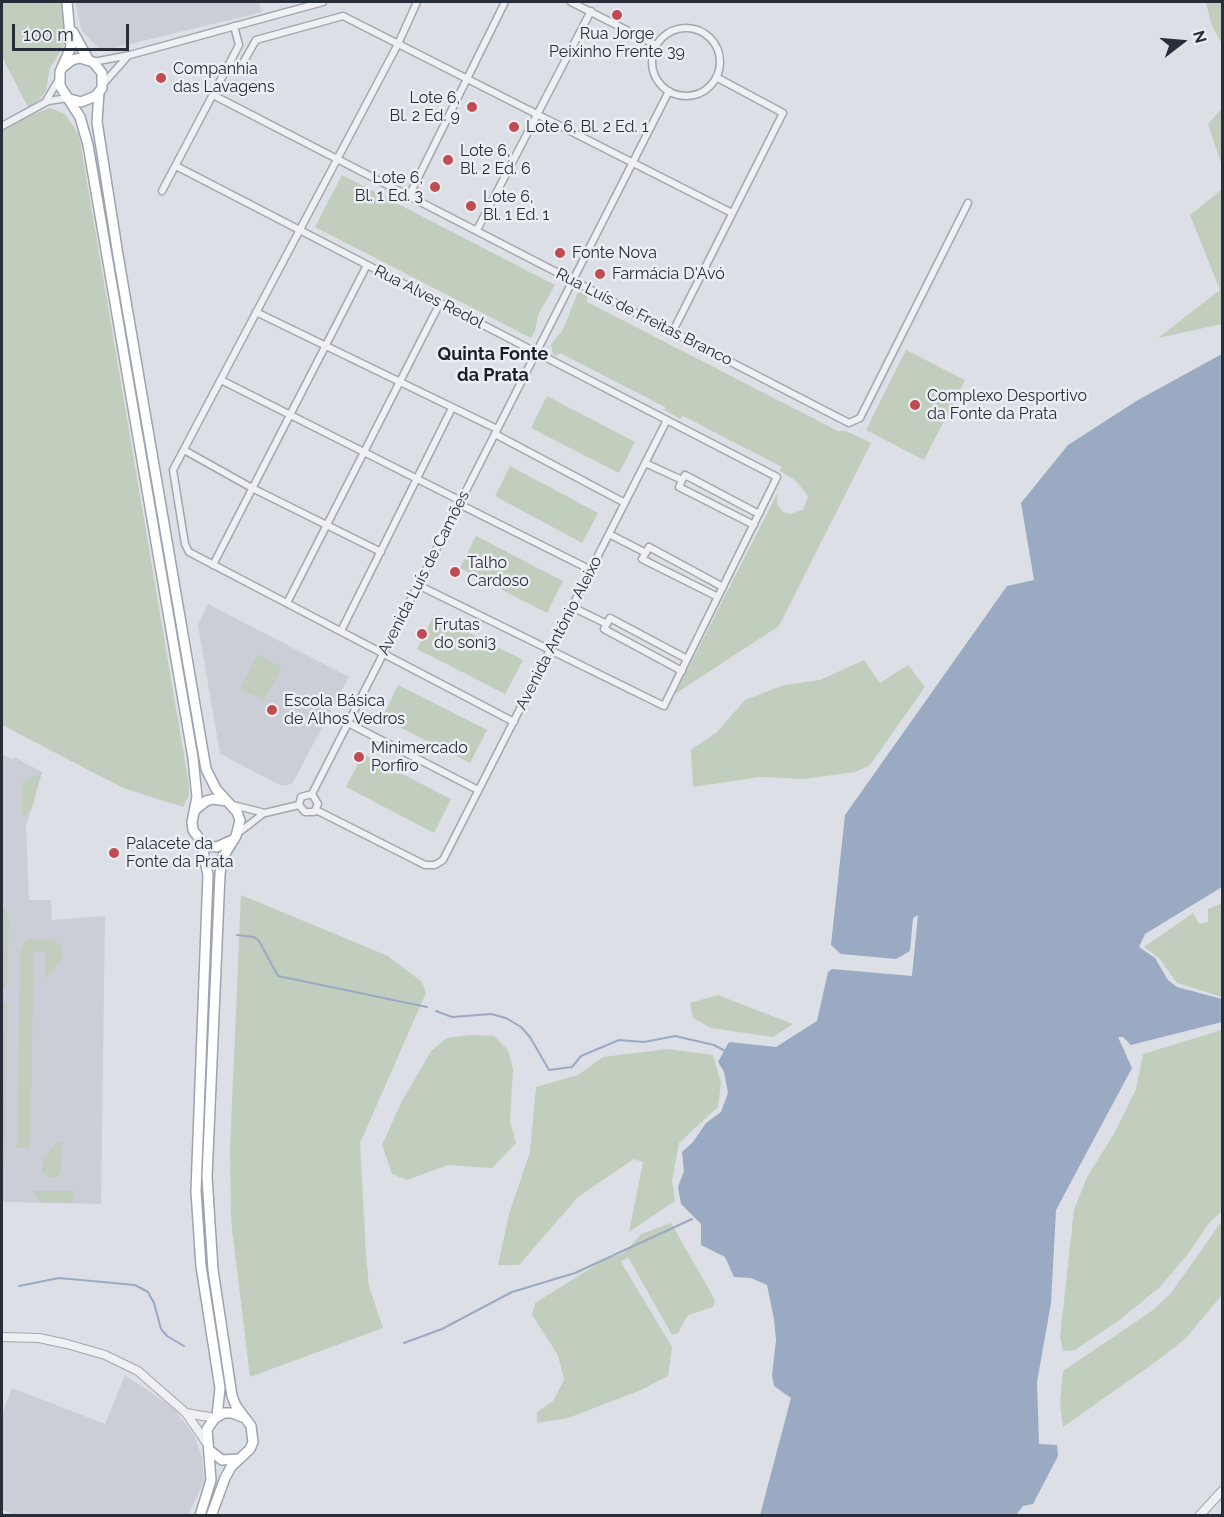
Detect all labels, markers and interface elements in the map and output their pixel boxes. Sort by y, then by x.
marker: Rua Jorge Peixinho Frente 39 [610,8,624,22]
scale bar [15,12,132,50]
north arrow [1152,12,1212,72]
text: 100 m [23,24,74,45]
place label: Rua Jorge Peixinho Frente 39 [549,24,685,62]
text: N [1189,28,1211,45]
place label: Companhia das Lavagens [173,59,275,97]
marker: Companhia das Lavagens [154,71,168,85]
place label: Lote 6, Bl. 2 Ed. 9 [390,88,460,126]
marker: Lote 6, Bl. 2 Ed. 9 [465,100,479,114]
place label: Lote 6, Bl. 2 Ed. 1 [526,117,649,137]
marker: Lote 6, Bl. 2 Ed. 1 [507,120,521,134]
place label: Lote 6, Bl. 2 Ed. 6 [460,141,531,179]
marker: Lote 6, Bl. 2 Ed. 6 [441,153,455,167]
place label: Lote 6, Bl. 1 Ed. 3 [355,168,423,206]
marker: Lote 6, Bl. 1 Ed. 3 [428,180,442,194]
place label: Lote 6, Bl. 1 Ed. 1 [483,187,549,225]
marker: Lote 6, Bl. 1 Ed. 1 [464,199,478,213]
place label: Fonte Nova [572,243,657,263]
marker: Fonte Nova [553,246,567,260]
street label: Rua Alves Redol [371,261,487,333]
street label: Rua Luís de Freitas Branco [553,264,735,370]
place label: Farmácia D'Avó [612,264,725,284]
marker: Farmácia D'Avó [593,267,607,281]
district label: Quinta Fonte da Prata [438,344,548,386]
place label: Complexo Desportivo da Fonte da Prata [927,386,1087,424]
marker: Complexo Desportivo da Fonte da Prata [908,398,922,412]
street label: Avenida Luís de Camões [374,488,474,658]
place label: Talho Cardoso [467,553,529,591]
street label: Avenida António Aleixo [512,553,606,713]
marker: Talho Cardoso [448,565,462,579]
place label: Frutas do soni3 [434,615,496,653]
marker: Frutas do soni3 [415,627,429,641]
place label: Escola Básica de Alhos Vedros [284,691,405,729]
marker: Escola Básica de Alhos Vedros [265,703,279,717]
place label: Minimercado Porfiro [371,738,468,776]
marker: Minimercado Porfiro [352,750,366,764]
place label: Palacete da Fonte da Prata [126,834,233,872]
marker: Palacete da Fonte da Prata [107,846,121,860]

